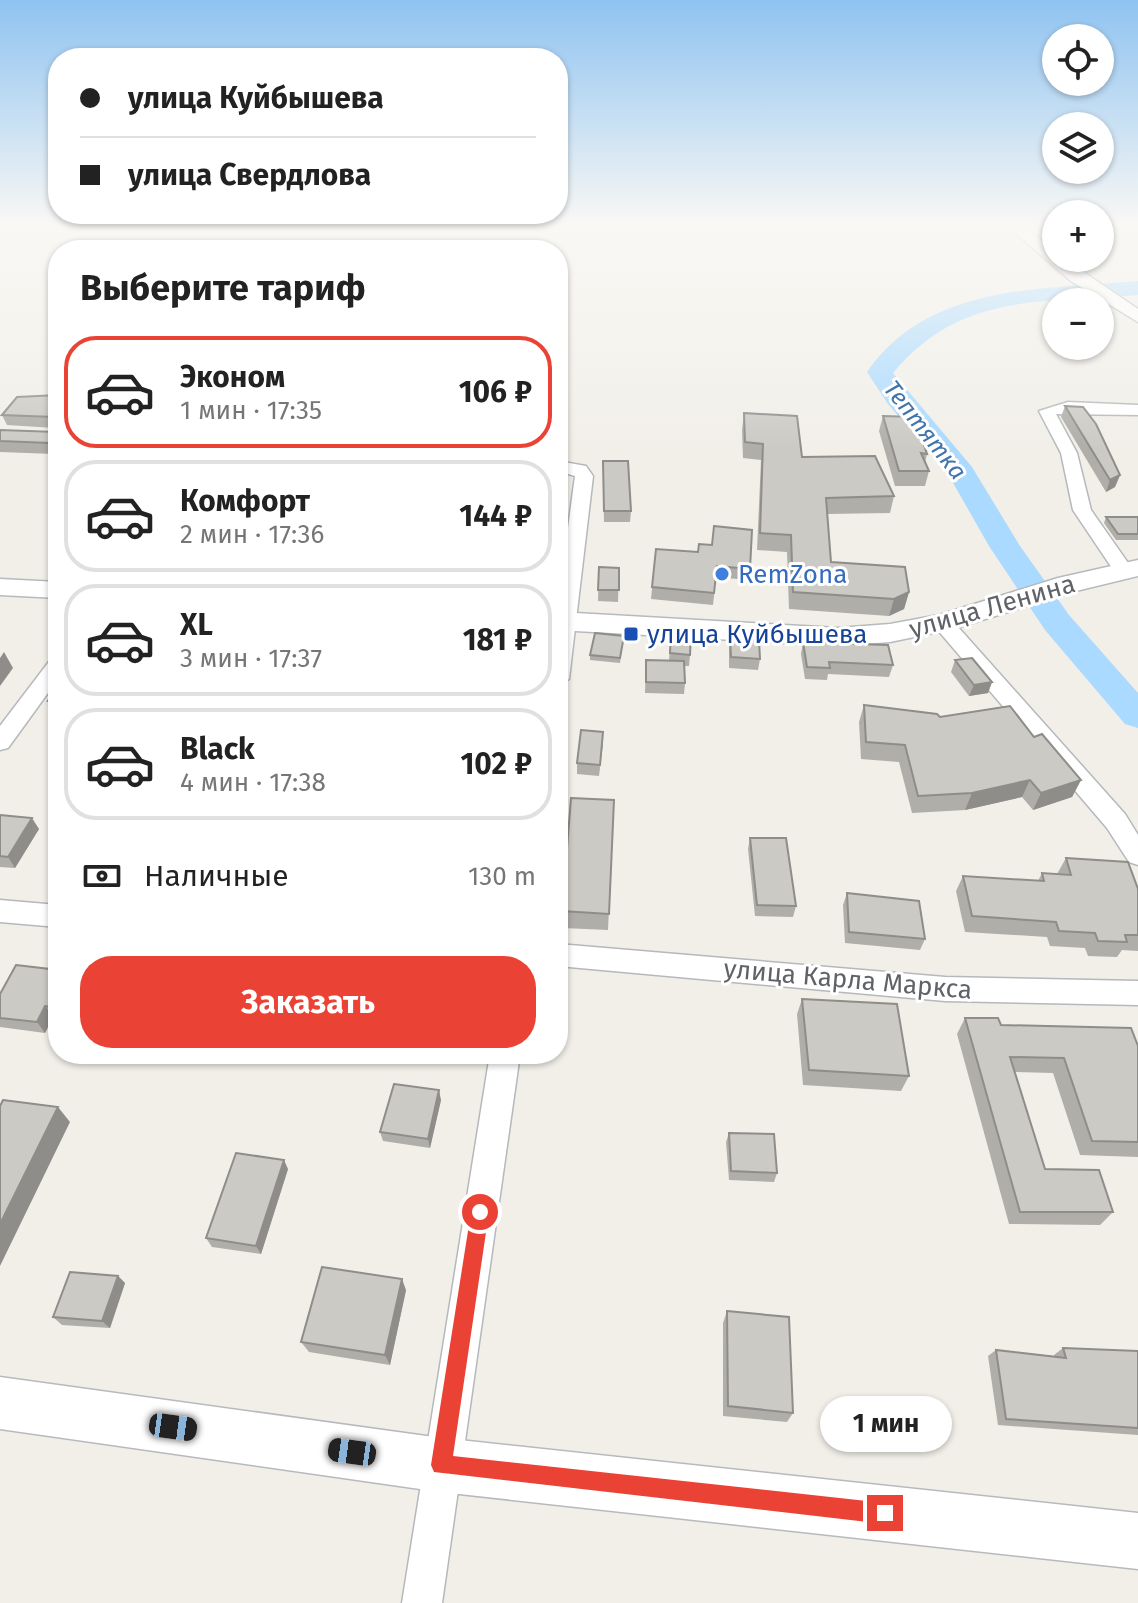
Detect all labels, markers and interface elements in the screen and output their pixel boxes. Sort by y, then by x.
map controls [1042,24,1114,360]
button: locate [1042,24,1114,96]
text: улица Куйбышева [128,80,384,116]
button: layers [1042,112,1114,184]
text: улица Свердлова [128,157,371,193]
button: + [1042,200,1114,272]
text: Выберите тариф [80,266,366,310]
button: − [1042,288,1114,360]
icon: car [84,356,156,428]
text: Эконом [180,359,285,395]
text: 106 ₽ [459,374,532,410]
water label: Тептятка [878,375,972,485]
text: 1 мин · 17:35 [180,395,322,426]
icon: car [84,480,156,552]
text: Комфорт [180,483,310,519]
text: 144 ₽ [459,498,532,534]
text: 2 мин · 17:36 [180,519,324,550]
place label: RemZona [738,559,847,590]
marker: RemZona [713,565,731,583]
street label: улица Ленина [906,568,1079,645]
icon: car [84,604,156,676]
text: XL [180,607,213,643]
place label: улица Куйбышева [647,619,867,650]
text: 181 ₽ [463,622,532,658]
marker: улица Куйбышева [622,625,640,643]
text: 3 мин · 17:37 [180,643,322,674]
icon: car [84,728,156,800]
text: Black [180,731,255,767]
text: 102 ₽ [460,746,532,782]
text: 4 мин · 17:38 [180,767,326,798]
icon: cash [80,854,124,898]
text: Наличные [144,858,289,894]
text: 130 m [468,861,536,892]
street label: улица Карла Маркса [722,953,973,1006]
button: Заказать [80,956,536,1048]
route start [462,1194,498,1230]
callout: 1 мин [819,1397,951,1453]
text: 1 мин [853,1408,919,1439]
car [148,1412,198,1442]
car [327,1437,377,1467]
route end [867,1495,903,1531]

